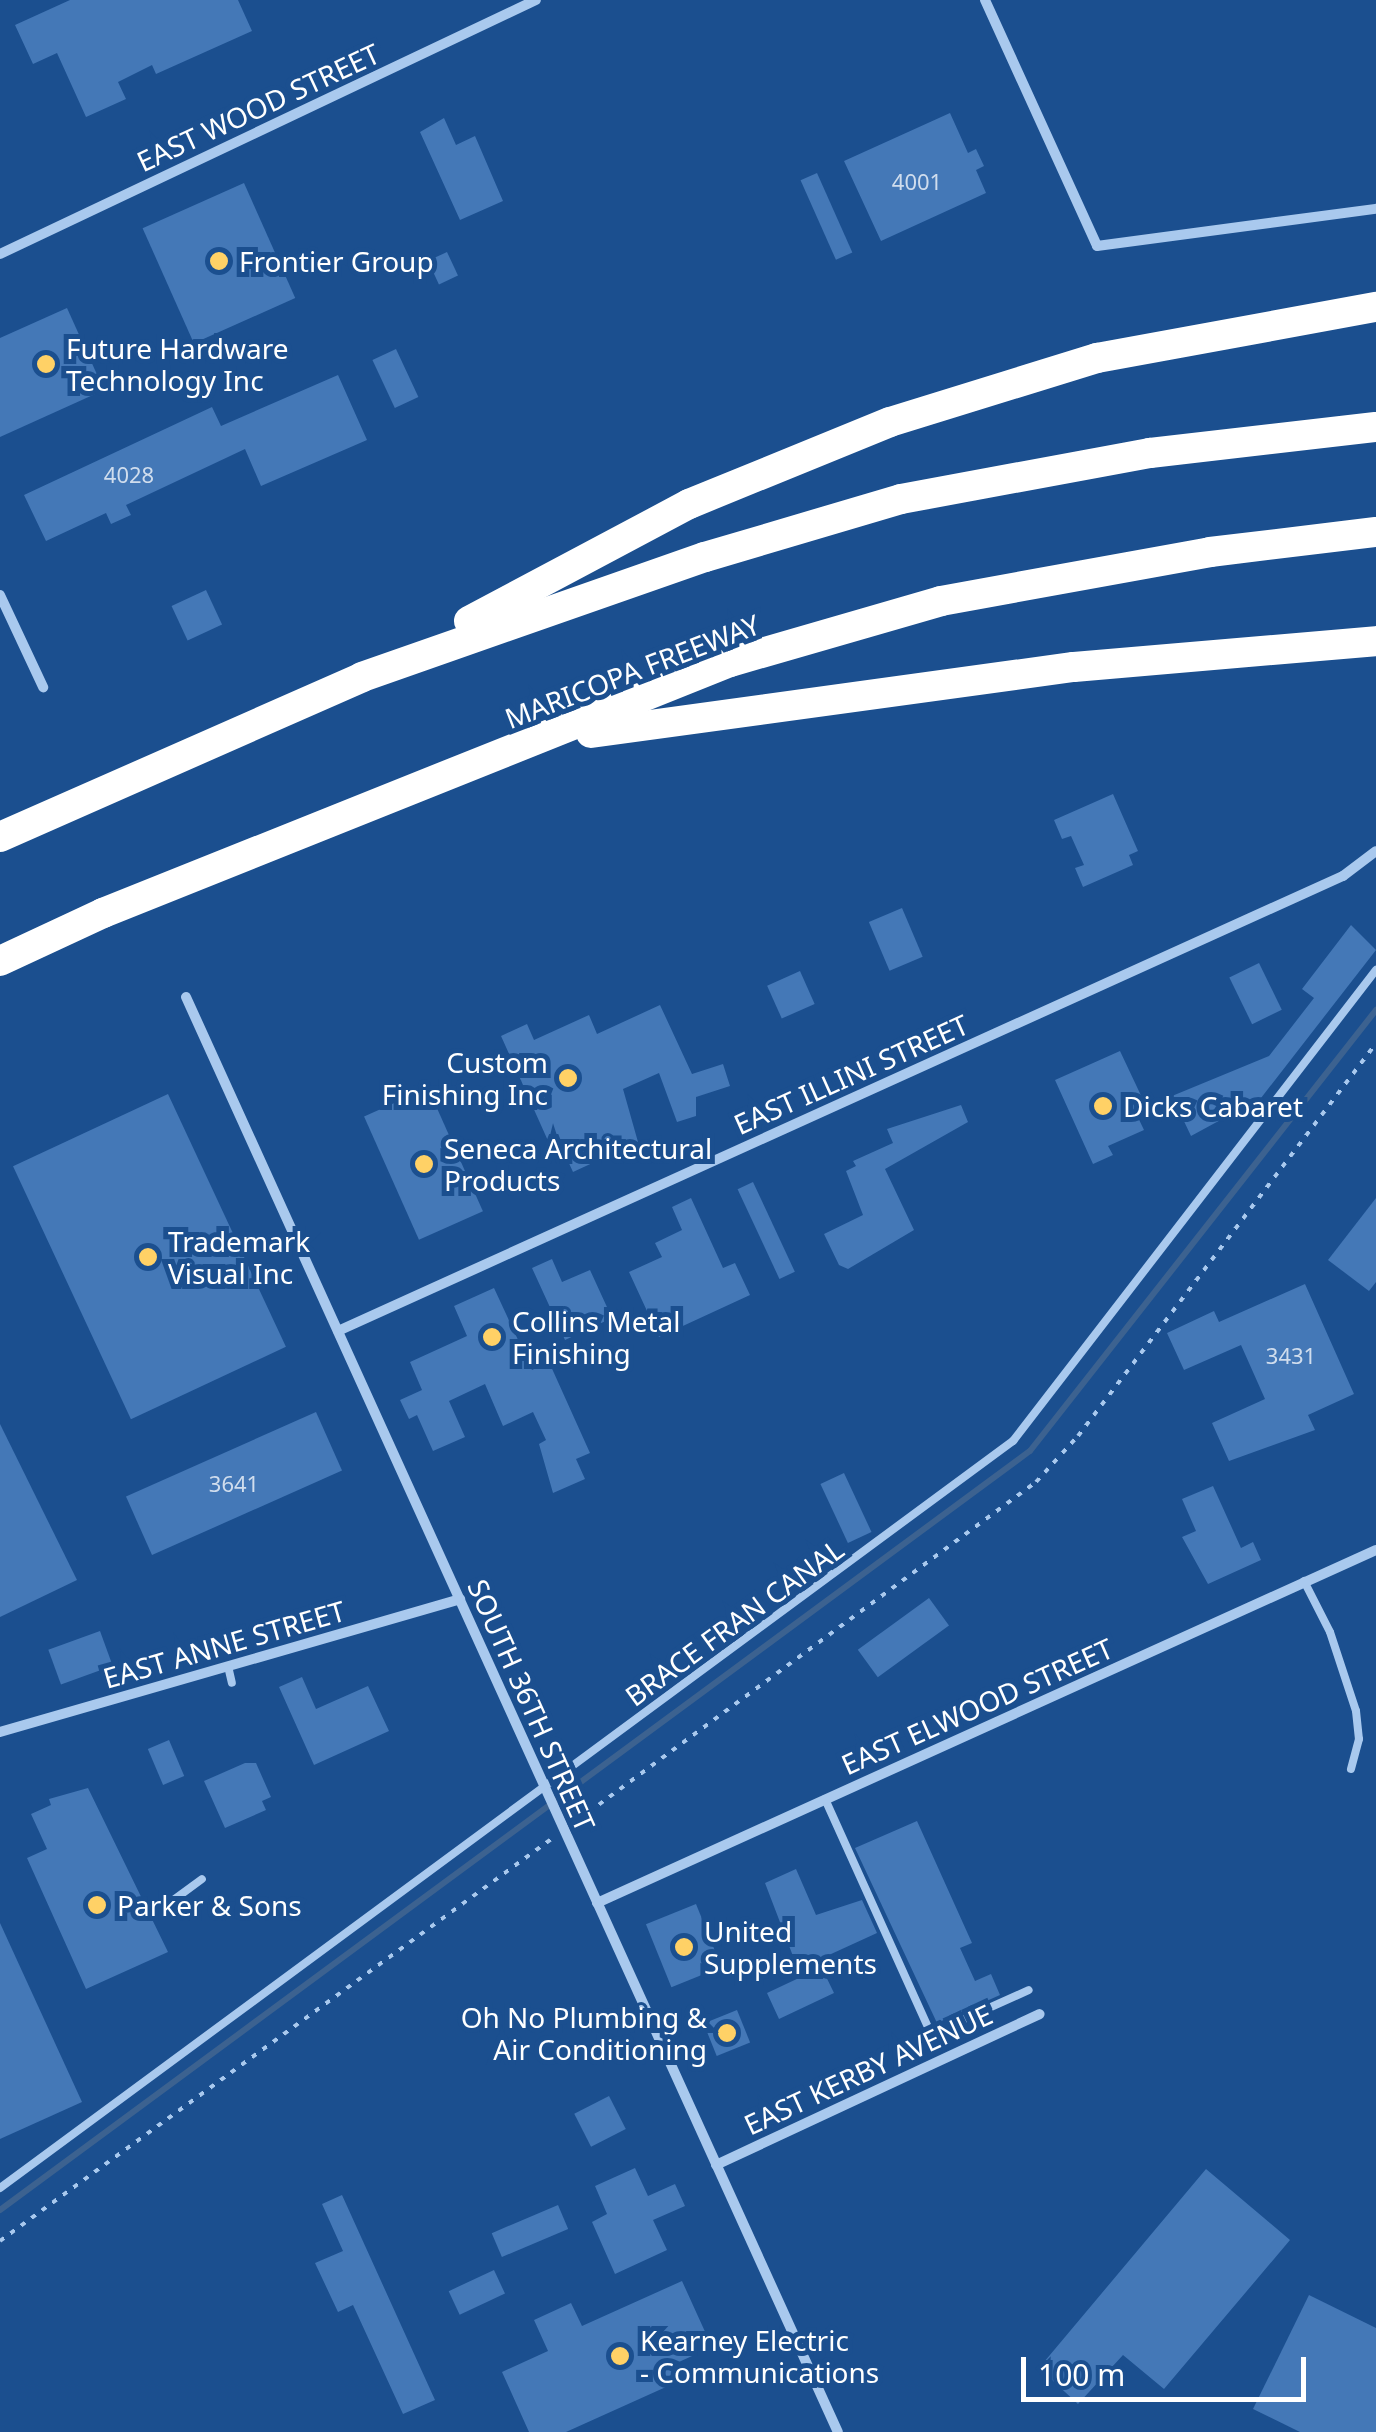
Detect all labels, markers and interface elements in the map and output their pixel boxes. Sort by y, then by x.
street label: EAST WOOD STREET [131,36,385,178]
house number: 4001 [892,169,942,195]
place label: Frontier Group [239,244,434,278]
marker: Frontier Group [208,250,230,272]
place label: Future Hardware Technology Inc [66,331,289,397]
marker: Future Hardware Technology Inc [35,353,57,375]
house number: 4028 [104,462,154,488]
street label: MARICOPA FREEWAY [500,607,764,735]
street label: EAST ILLINI STREET [729,1007,973,1141]
place label: Custom Finishing Inc [382,1045,548,1111]
marker: Custom Finishing Inc [557,1067,579,1089]
place label: Dicks Cabaret [1123,1089,1303,1123]
marker: Dicks Cabaret [1092,1095,1114,1117]
place label: Seneca Architectural Products [444,1131,712,1197]
marker: Seneca Architectural Products [413,1153,435,1175]
place label: Trademark Visual Inc [168,1224,310,1290]
marker: Trademark Visual Inc [137,1246,159,1268]
place label: Collins Metal Finishing [512,1304,681,1370]
marker: Collins Metal Finishing [481,1326,503,1348]
house number: 3431 [1266,1343,1316,1369]
house number: 3641 [209,1471,259,1497]
street label: BRACE FRAN CANAL [618,1532,850,1712]
street label: SOUTH 36TH STREET [461,1574,603,1836]
street label: EAST ANNE STREET [99,1593,349,1695]
street label: EAST ELWOOD STREET [836,1631,1118,1781]
place label: Parker & Sons [117,1888,302,1922]
marker: Parker & Sons [86,1894,108,1916]
place label: United Supplements [704,1914,877,1980]
marker: United Supplements [673,1936,695,1958]
street label: EAST KERBY AVENUE [739,1997,997,2141]
place label: Oh No Plumbing & Air Conditioning [461,2000,707,2066]
marker: Oh No Plumbing & Air Conditioning [716,2022,738,2044]
place label: Kearney Electric - Communications [640,2323,879,2389]
scale bar [1026,2337,1311,2399]
marker: Kearney Electric - Communications [609,2345,631,2367]
text: 100 m [1038,2354,1125,2395]

